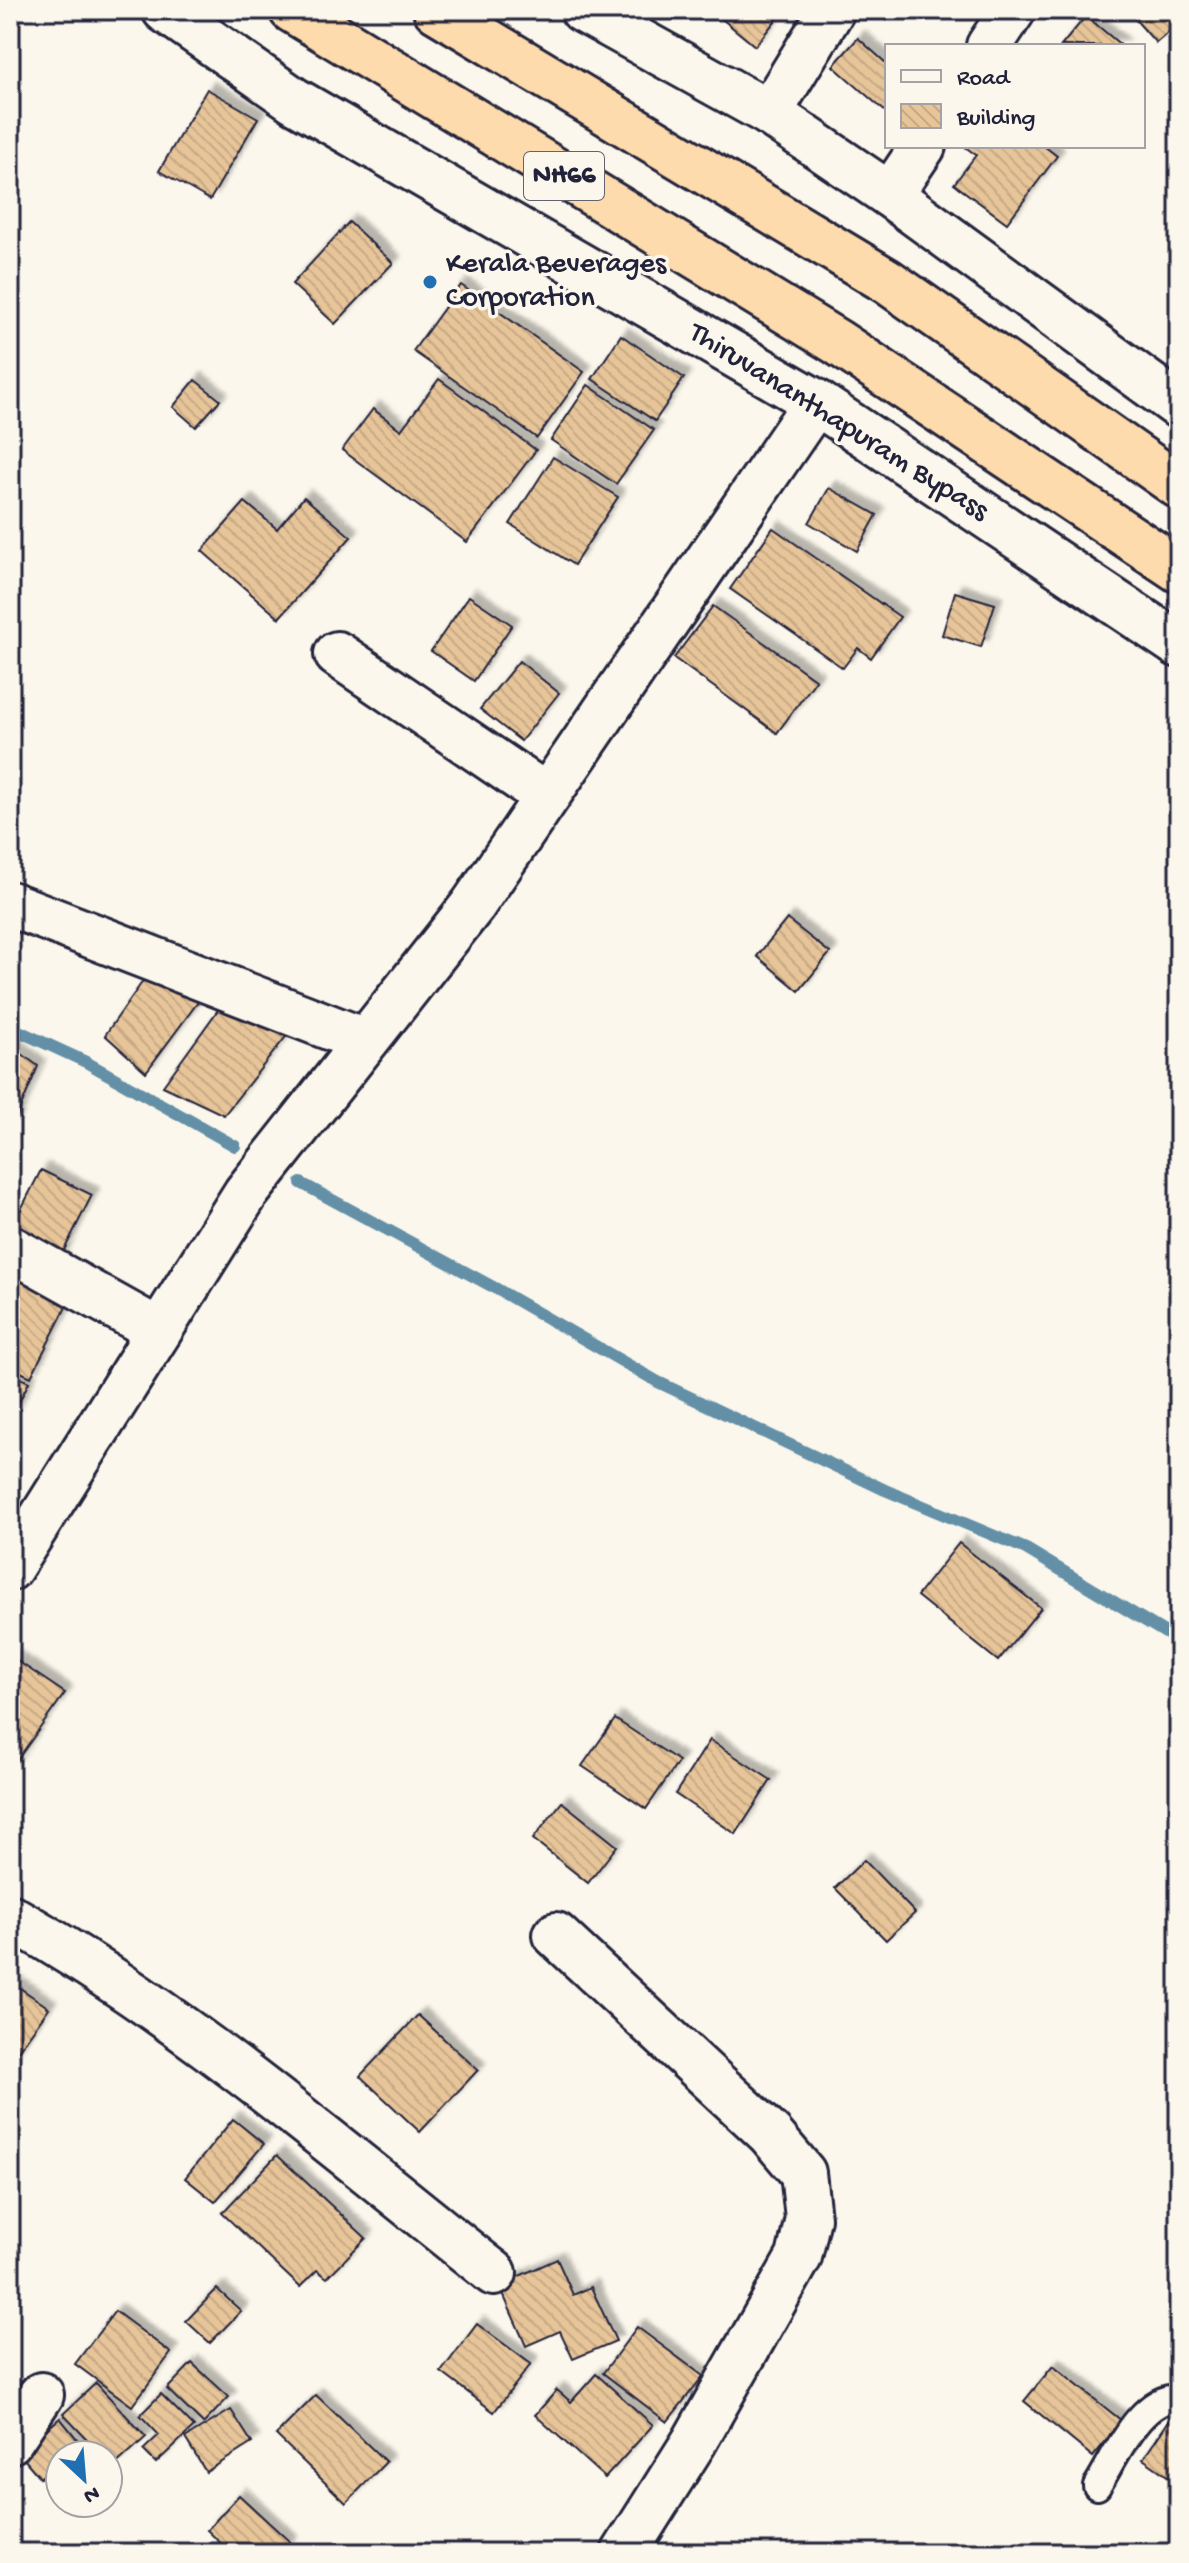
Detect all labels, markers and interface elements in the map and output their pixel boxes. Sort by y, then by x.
legend [885,44,1145,148]
text: Road [957,65,1011,94]
text: Building [956,105,1035,134]
road number: NH66 [524,152,604,200]
place label: Kerala Beverages Corporation [446,248,667,317]
marker: Kerala Beverages Corporation [421,273,439,291]
street label: Thiruvananthapuram Bypass [680,315,995,530]
north arrow [44,2439,124,2519]
text: N [79,2479,103,2508]

